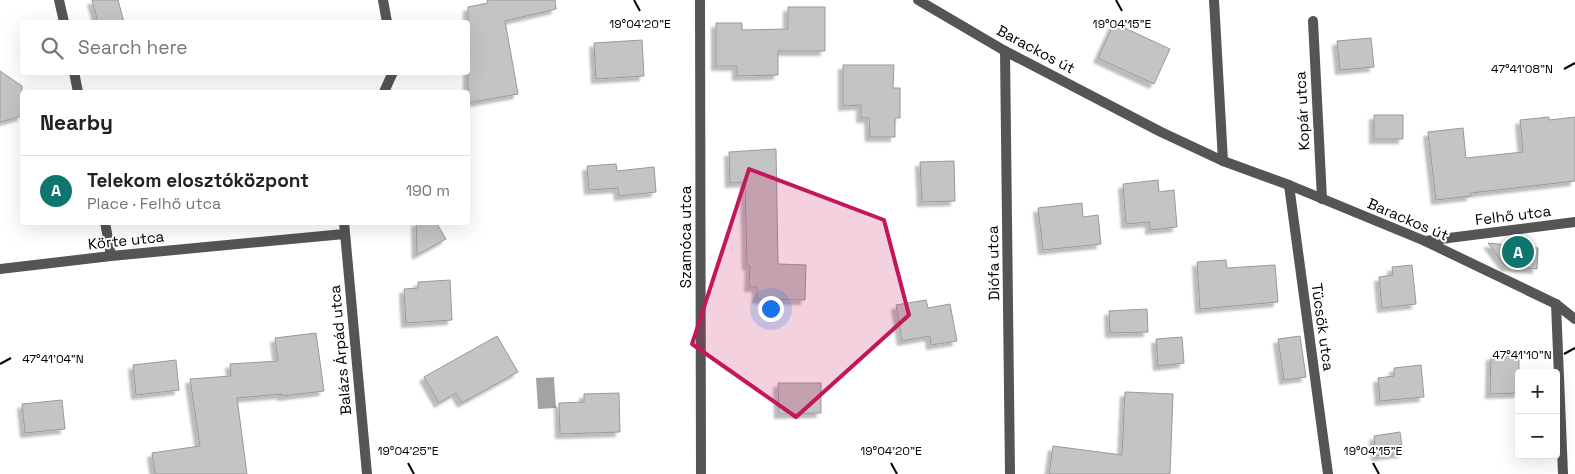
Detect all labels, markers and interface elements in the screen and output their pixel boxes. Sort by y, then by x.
text: 19°04'20"E [609,16,671,32]
text: 19°04'15"E [1093,16,1152,32]
search box [20,20,470,75]
street label: Barackos út [994,20,1079,78]
icon: search [38,34,66,62]
text: Search here [78,35,188,60]
text: 47°41'08"N [1491,61,1553,77]
street label: Kopár utca [1290,71,1314,151]
text: Nearby [40,109,113,136]
text: Telekom elosztóközpont [87,168,309,193]
text: A [51,180,61,201]
text: 190 m [405,180,450,201]
street label: Szamóca utca [676,185,695,288]
text: Place · Felhő utca [87,193,221,214]
street label: Barackos út [1365,193,1451,245]
street label: Felhő utca [1474,201,1552,229]
street label: Diófa utca [983,225,1003,301]
street label: Körte utca [87,227,165,253]
pin: A [1502,233,1534,271]
street label: Tücsök utca [1307,282,1339,372]
street label: Balázs Árpád utca [325,284,355,416]
your location [758,296,784,322]
text: 47°41'10"N [1492,347,1552,363]
text: 47°41'04"N [22,351,84,367]
map controls [1515,369,1560,459]
button: + [1515,369,1560,414]
button: − [1515,414,1560,459]
text: 19°04'25"E [378,443,439,459]
text: 19°04'20"E [860,443,922,459]
text: 19°04'15"E [1344,443,1403,459]

